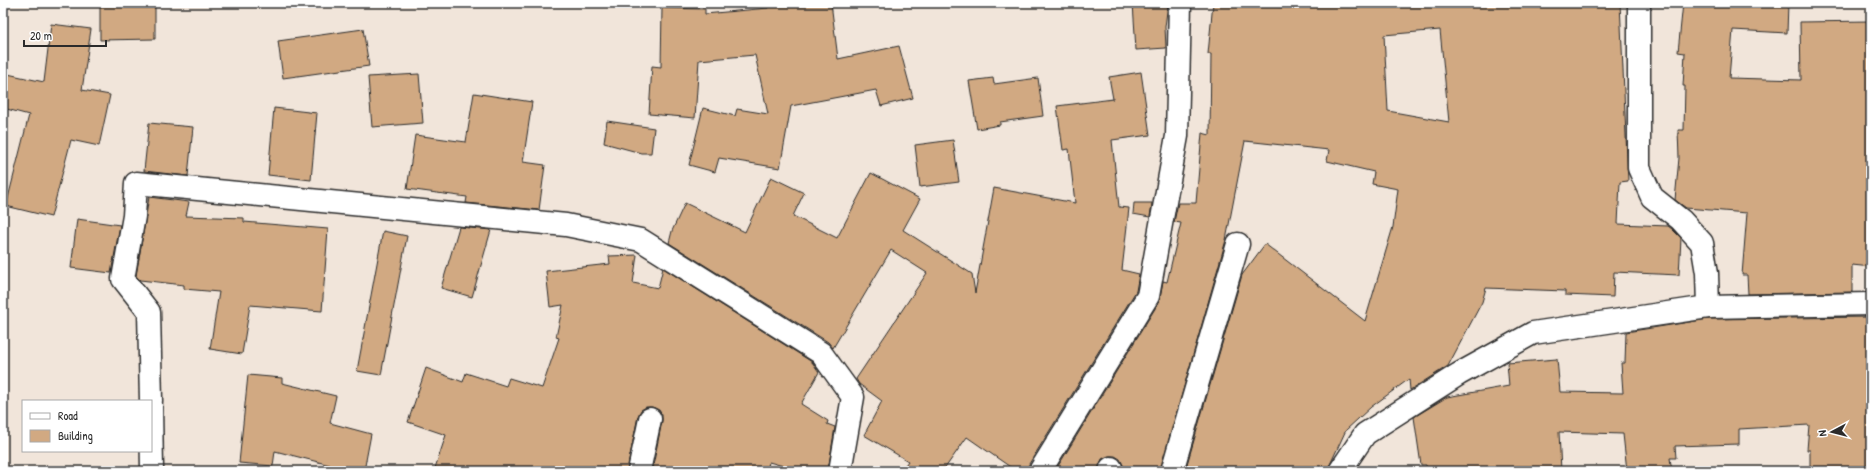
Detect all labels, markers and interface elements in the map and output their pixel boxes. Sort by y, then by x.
scale bar [24,22,106,48]
text: 20 m [30,27,52,44]
legend [22,400,152,452]
text: Road [58,407,78,424]
north arrow [1812,412,1852,452]
text: Building [58,427,93,444]
text: N [1815,429,1829,437]

